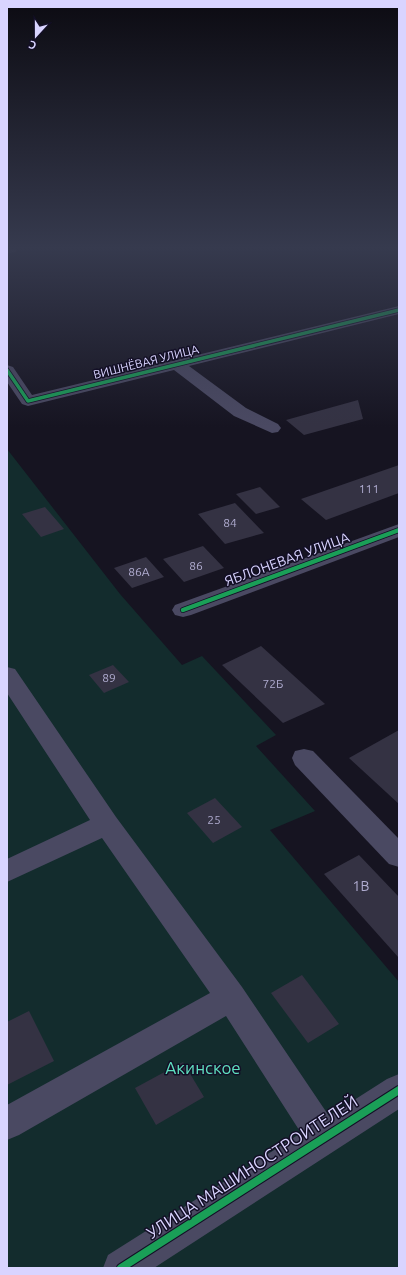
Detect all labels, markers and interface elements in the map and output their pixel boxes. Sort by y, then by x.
north arrow [16,16,56,56]
text: С [27,38,38,52]
street label: ВИШНЁВАЯ УЛИЦА [92,342,200,381]
house number: 111 [359,482,379,495]
house number: 84 [223,516,237,529]
street label: ЯБЛОНЕВАЯ УЛИЦА [222,529,352,589]
house number: 86 [189,559,203,572]
house number: 86А [128,565,150,578]
house number: 89 [102,671,116,684]
house number: 72Б [263,677,283,690]
house number: 25 [207,813,221,826]
house number: 1В [353,878,369,894]
park label: Акинское [165,1058,241,1077]
street label: УЛИЦА МАШИНОСТРОИТЕЛЕЙ [143,1091,361,1242]

